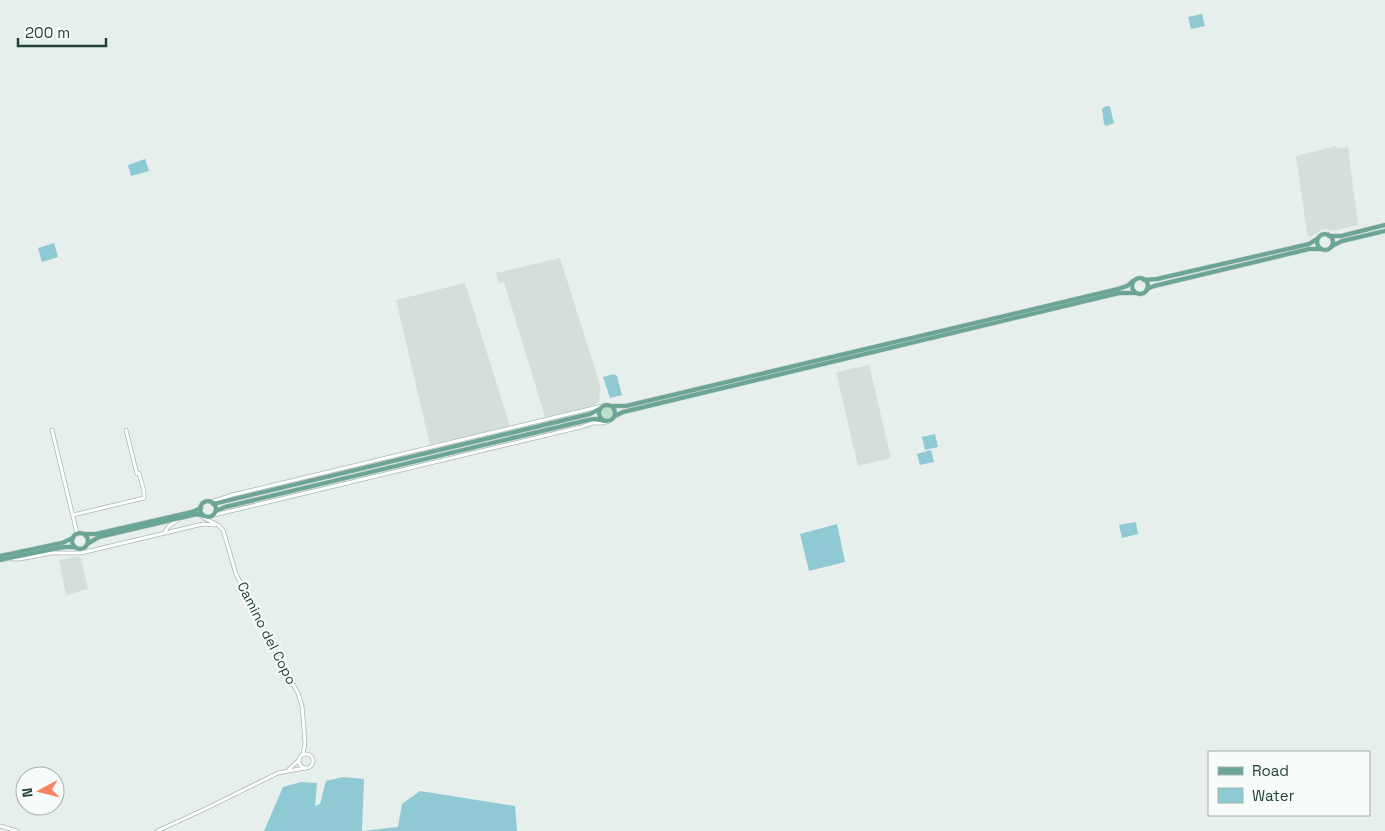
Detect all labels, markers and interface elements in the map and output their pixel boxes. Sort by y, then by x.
scale bar [18,15,105,47]
text: 200 m [25,23,70,42]
street label: Camino del Copo [233,579,301,687]
legend [1208,751,1370,816]
text: Road [1252,761,1289,780]
north arrow [15,766,65,816]
text: Water [1252,786,1295,805]
text: N [18,787,37,798]

